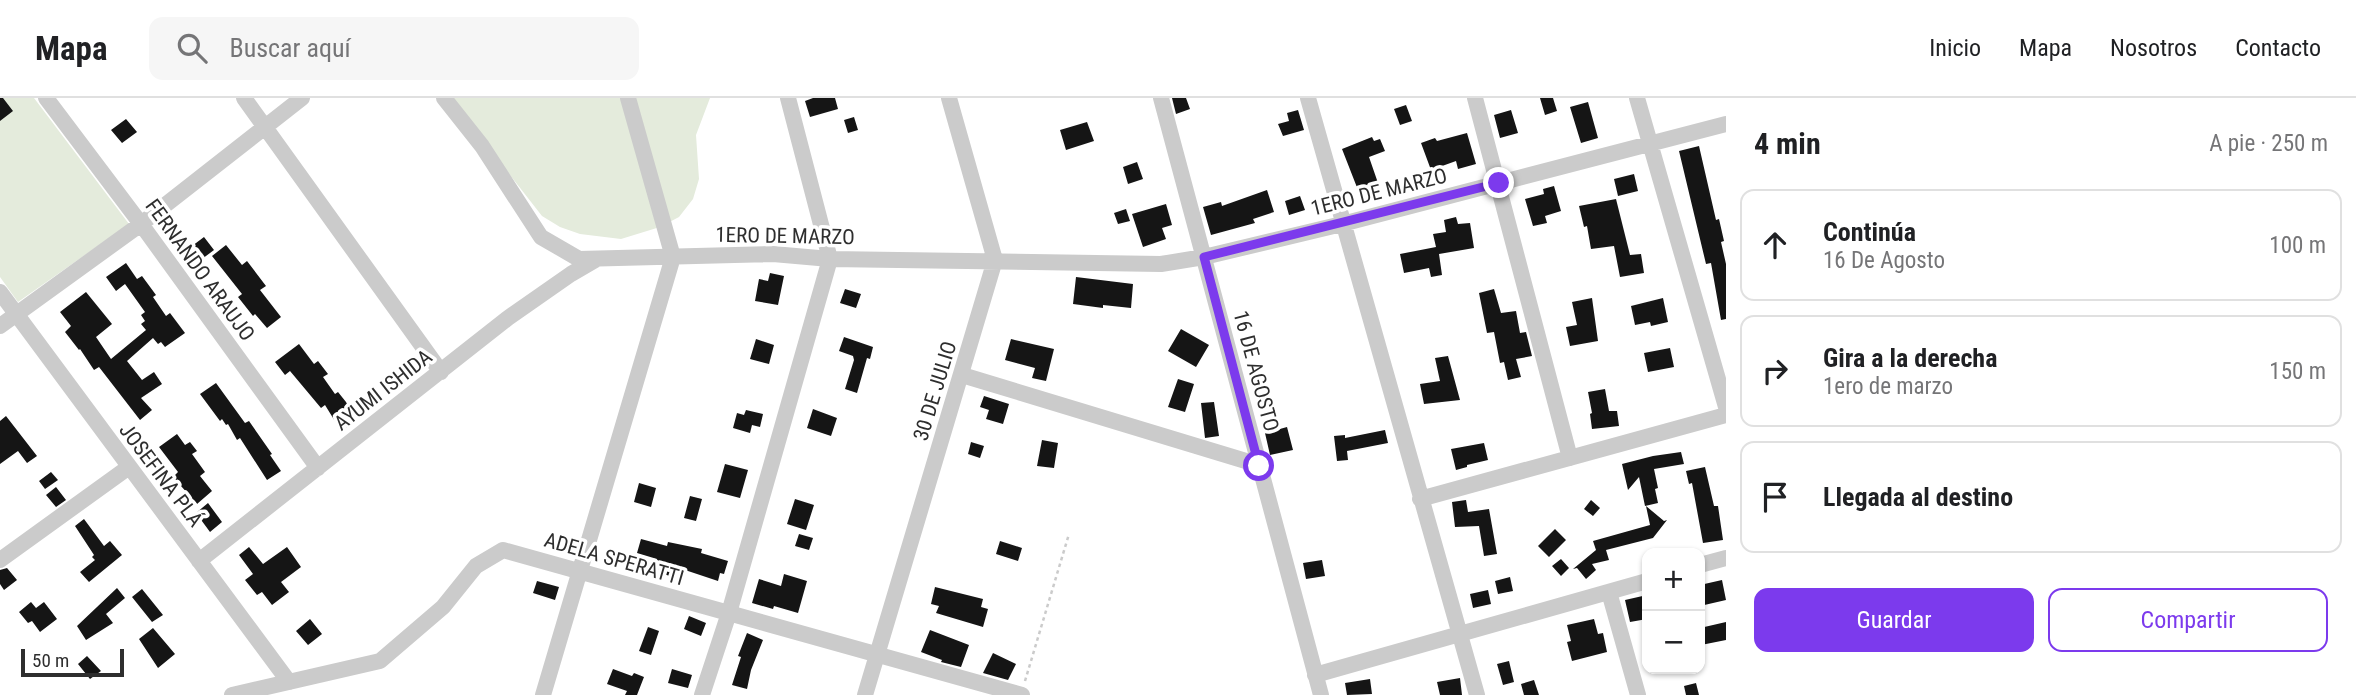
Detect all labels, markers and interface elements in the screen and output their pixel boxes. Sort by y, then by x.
search box [149,17,639,80]
text: Mapa [35,29,107,68]
icon: search [173,29,211,67]
text: Buscar aquí [229,33,351,63]
text: Inicio [1929,34,1981,62]
text: Mapa [2019,34,2072,62]
text: Nosotros [2110,34,2197,62]
text: Contacto [2235,34,2321,62]
text: 4 min [1754,126,1821,161]
text: A pie · 250 m [2209,130,2328,157]
street label: 1ERO DE MARZO [1309,164,1449,220]
route end [1483,167,1514,198]
street label: FERNANDO ARAUJO [141,195,259,345]
text: Continúa [1823,217,1916,247]
street label: 1ERO DE MARZO [715,223,855,249]
icon: ahead [1756,226,1794,264]
text: 100 m [2269,232,2326,259]
text: 16 De Agosto [1823,247,1945,274]
street label: 16 DE AGOSTO [1228,308,1284,434]
street label: 30 DE JULIO [909,338,961,444]
text: Gira a la derecha [1823,343,1997,373]
street label: AYUMI ISHIDA [329,344,437,436]
icon: right [1756,352,1794,390]
text: 150 m [2269,358,2326,385]
text: 1ero de marzo [1823,373,1953,400]
street label: JOSEFINA PLÁ [114,418,208,532]
route start [1243,450,1274,481]
icon: arrive [1756,478,1794,516]
text: Llegada al destino [1823,482,2013,512]
street label: ADELA SPERATTI [542,528,686,590]
map controls [1642,548,1705,674]
button: + [1642,548,1705,611]
button: Guardar [1754,588,2034,652]
button: Compartir [2048,588,2328,652]
button: − [1642,611,1705,674]
scale bar [21,646,124,678]
text: 50 m [32,649,69,672]

